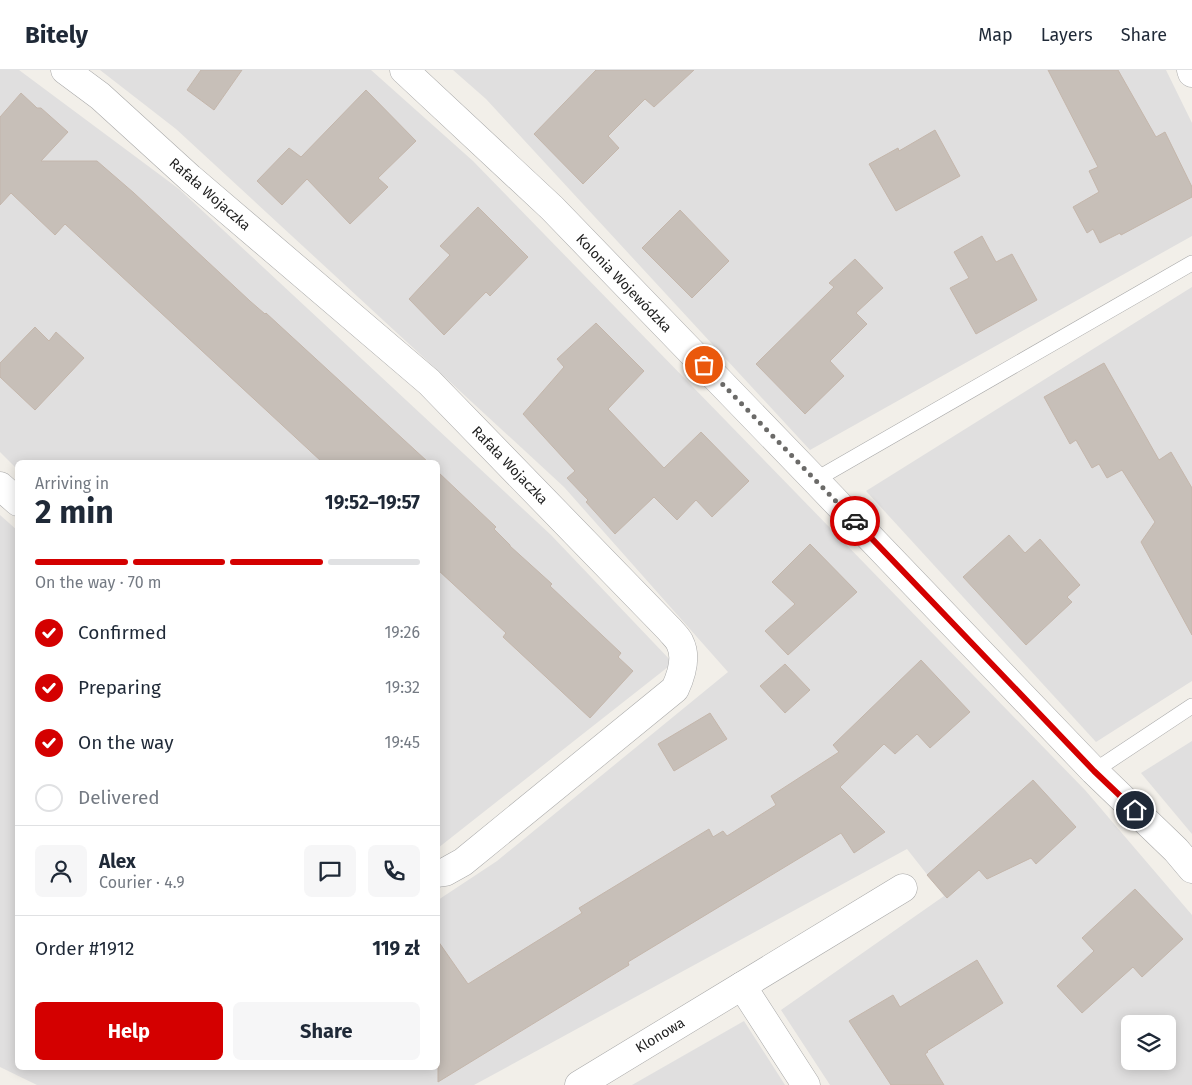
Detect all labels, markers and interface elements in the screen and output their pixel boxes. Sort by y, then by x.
text: Bitely [25,21,88,49]
text: Map [978,24,1013,46]
text: Layers [1041,24,1093,46]
text: Share [1121,24,1167,46]
street label: Rafała Wojaczka [166,155,254,234]
street label: Kolonia Wojewódzka [572,231,675,336]
pin [683,344,725,386]
icon: bag [690,351,718,379]
street label: Rafała Wojaczka [468,423,551,508]
text: Arriving in [35,474,109,493]
text: 19:52–19:57 [325,491,420,514]
text: 2 min [35,493,114,531]
courier [830,496,880,546]
icon: car [841,507,869,535]
text: On the way · 70 m [35,573,162,592]
icon: check [35,619,63,647]
text: Confirmed [78,621,167,644]
text: 19:26 [384,623,420,642]
icon: check [35,674,63,702]
text: Preparing [78,676,161,699]
text: 19:32 [385,678,420,697]
icon: check [35,729,63,757]
text: On the way [78,731,174,754]
text: 19:45 [385,733,420,752]
text: Delivered [78,786,160,809]
pin [1114,789,1156,831]
icon: home [1121,796,1149,824]
button: person [35,845,87,897]
button: chat [304,845,356,897]
button: phone [368,845,420,897]
text: Alex [99,850,136,873]
text: Courier · 4.9 [99,873,185,892]
text: Order #1912 [35,937,134,960]
text: 119 zł [372,937,420,960]
button: Help [35,1002,223,1060]
button: Share [233,1002,420,1060]
street label: Klonowa [633,1014,688,1057]
map controls [1121,1015,1176,1070]
button: layers [1121,1015,1176,1070]

